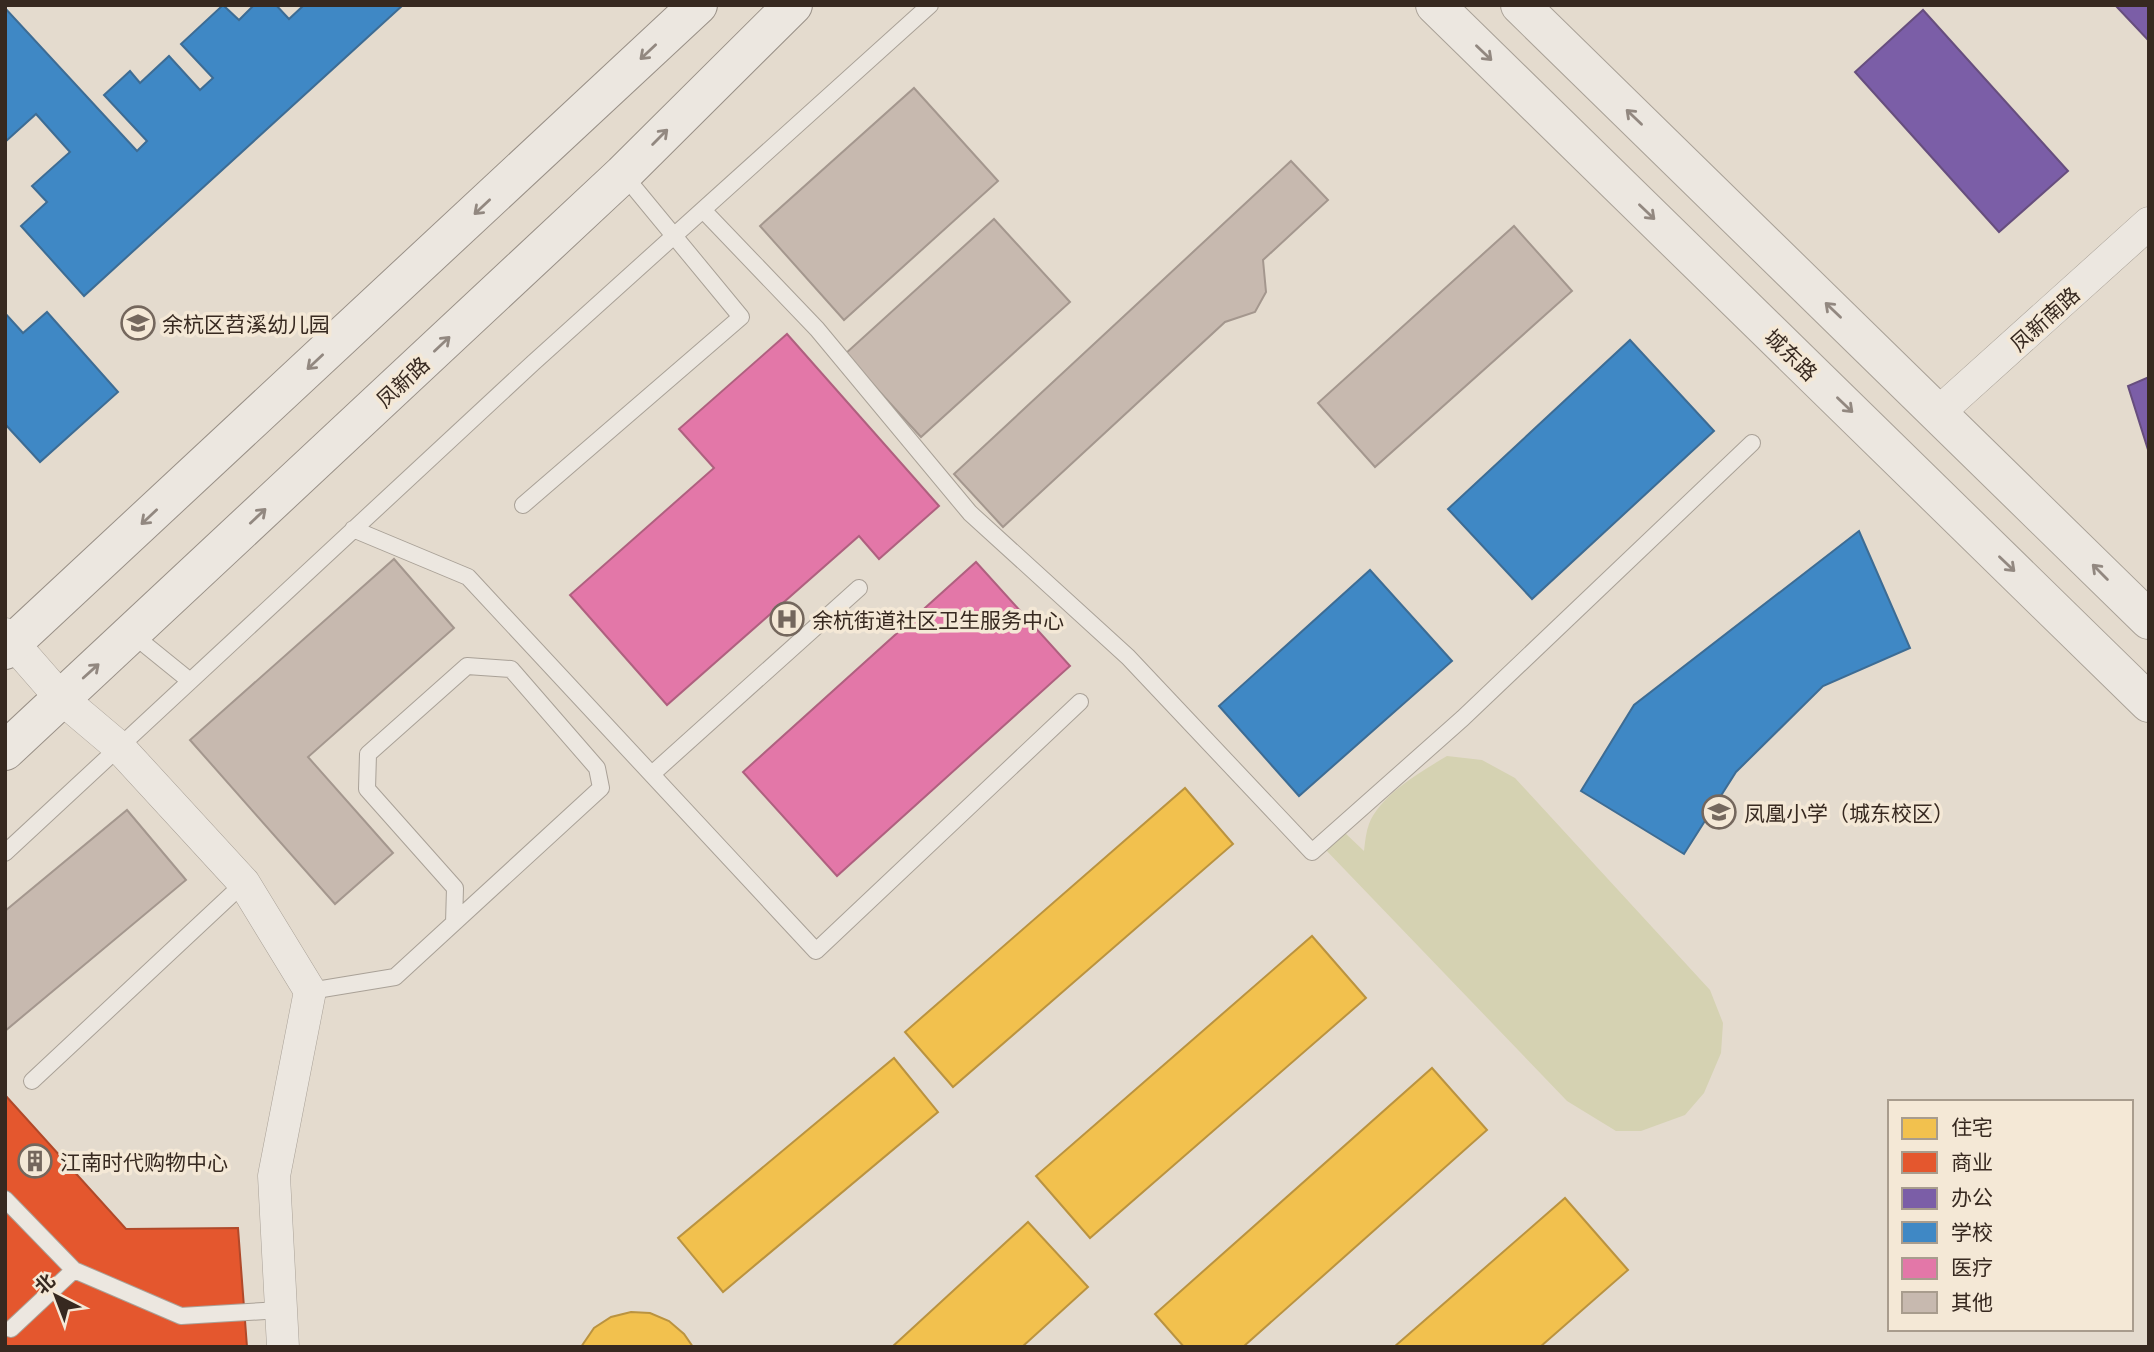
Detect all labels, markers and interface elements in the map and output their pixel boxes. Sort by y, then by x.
one-way arrow [640,43,657,60]
one-way arrow [1475,44,1492,61]
one-way arrow [1626,109,1643,126]
one-way arrow [652,129,669,146]
one-way arrow [474,198,491,215]
one-way arrow [1638,203,1655,220]
street label: 凤新南路 [2003,279,2085,357]
one-way arrow [1824,301,1841,318]
school or university icon: 余杭区苕溪幼儿园 [119,304,157,342]
place label: 余杭区苕溪幼儿园 [162,308,330,338]
street label: 城东路 [1759,321,1825,387]
one-way arrow [433,336,451,352]
street label: 凤新路 [369,349,435,413]
one-way arrow [307,353,324,370]
one-way arrow [1836,397,1853,414]
one-way arrow [141,508,158,525]
one-way arrow [249,508,267,524]
one-way arrow [1998,556,2015,573]
one-way arrow [2092,563,2109,580]
hospital icon: 余杭街道社区卫生服务中心 [768,600,806,638]
place label: 余杭街道社区卫生服务中心 [812,604,1064,634]
one-way arrow [82,663,100,679]
school or university icon: 凤凰小学（城东校区） [1700,793,1738,831]
place label: 凤凰小学（城东校区） [1744,797,1954,827]
legend [1888,1100,2133,1331]
text: 住宅 [1951,1111,1993,1141]
building icon: 江南时代购物中心 [16,1142,54,1180]
place label: 江南时代购物中心 [60,1146,228,1176]
text: 商业 [1951,1146,1993,1176]
text: 办公 [1951,1181,1993,1211]
text: 学校 [1951,1216,1993,1246]
text: 医疗 [1951,1251,1993,1281]
north arrow [21,1261,91,1331]
text: 北 [28,1266,60,1299]
text: 其他 [1951,1286,1993,1316]

